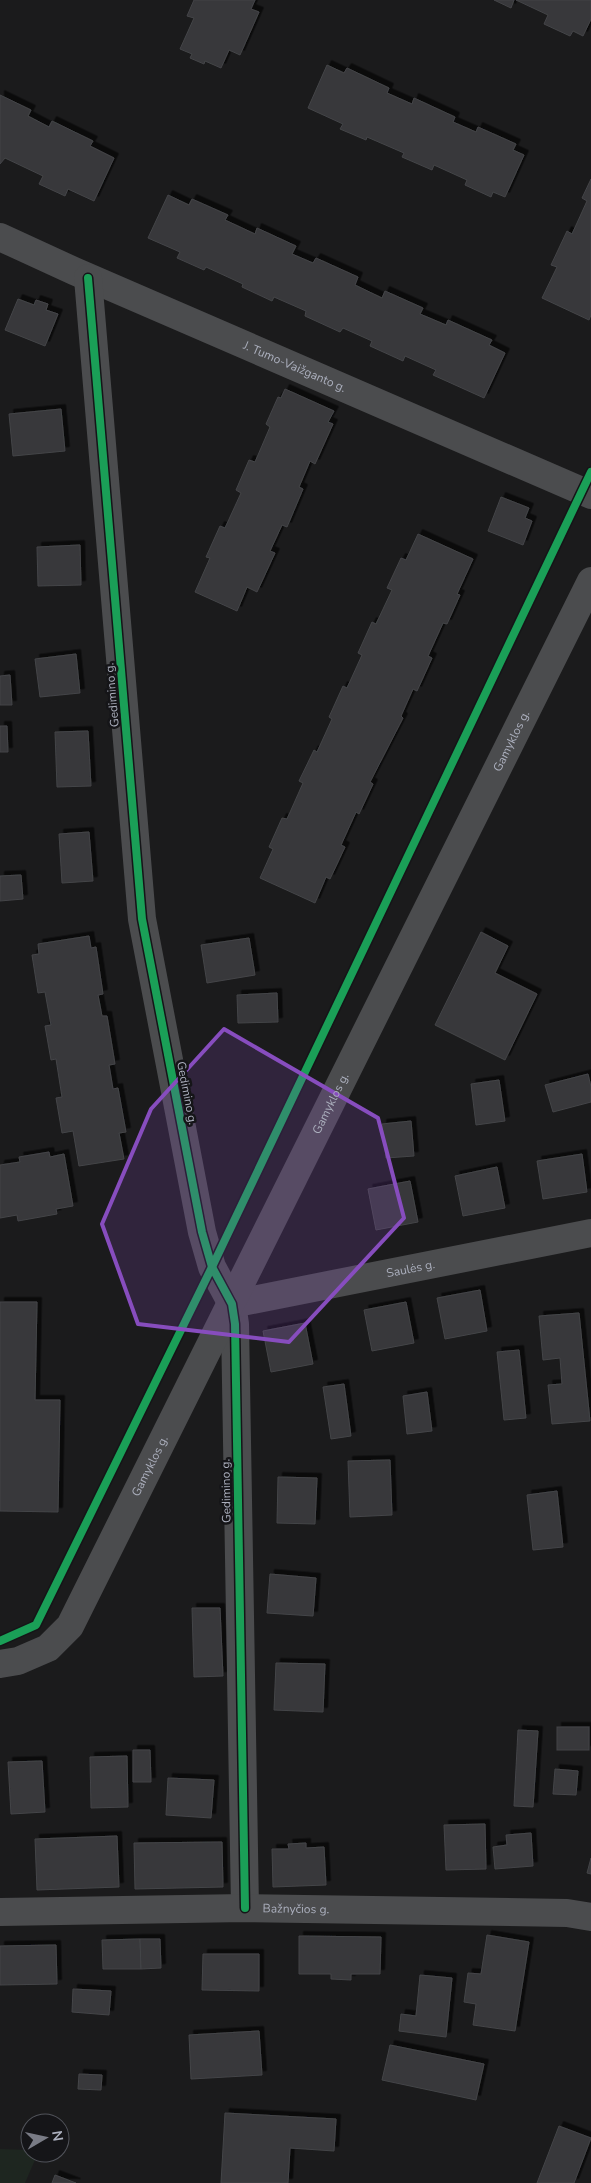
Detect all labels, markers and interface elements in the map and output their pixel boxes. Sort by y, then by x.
street label: J. Tumo-Vaižganto g. [240,337,349,396]
street label: Gedimino g. [101,662,123,728]
street label: Gamyklos g. [489,708,533,774]
street label: Gedimino g. [173,1060,201,1126]
street label: Gamyklos g. [309,1070,353,1137]
street label: Saulės g. [385,1256,436,1281]
street label: Gamyklos g. [128,1433,172,1499]
street label: Gedimino g. [217,1459,235,1523]
street label: Bažnyčios g. [263,1900,329,1917]
north arrow [20,2113,70,2163]
text: N [47,2129,68,2143]

